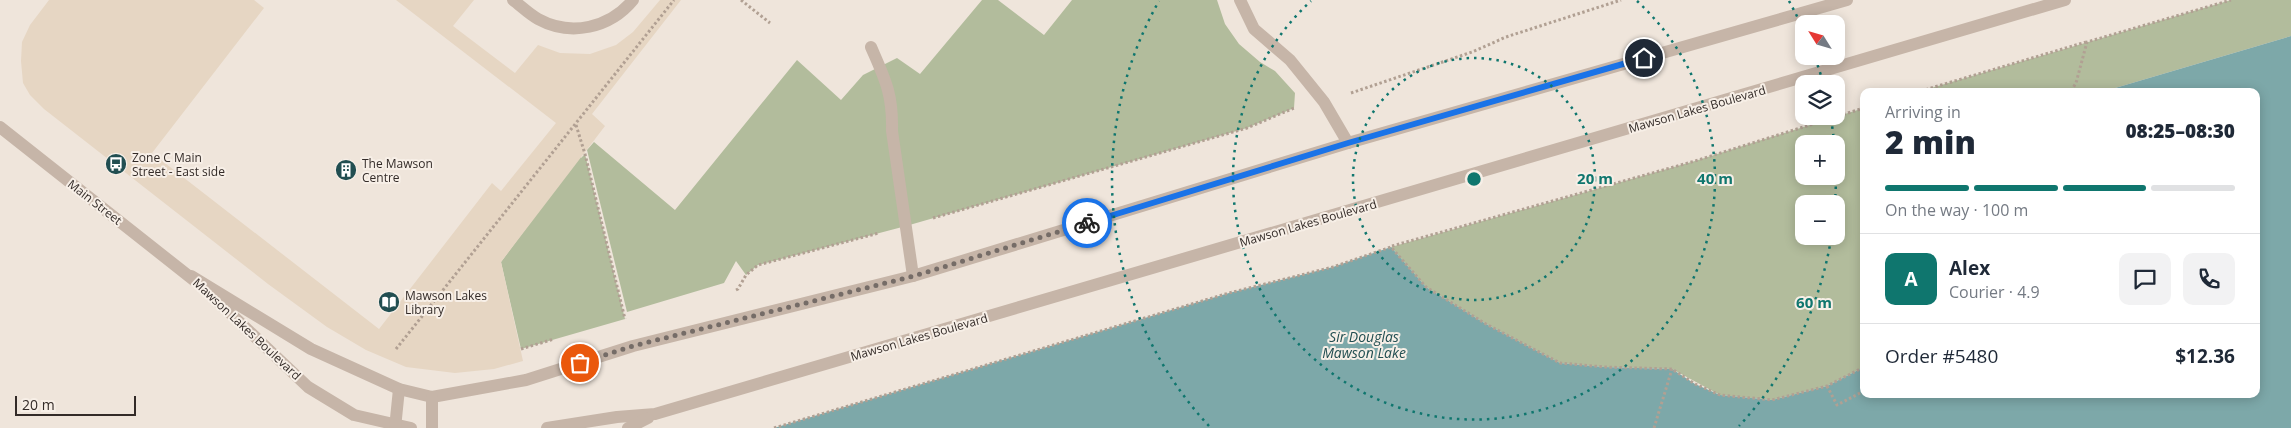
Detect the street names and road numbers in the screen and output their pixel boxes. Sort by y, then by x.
street label: Mawson Lakes Boulevard [1626,81,1768,137]
street label: Main Street [64,175,126,229]
street label: Mawson Lakes Boulevard [1237,195,1379,251]
street label: Mawson Lakes Boulevard [189,274,305,384]
street label: Mawson Lakes Boulevard [848,309,990,365]

